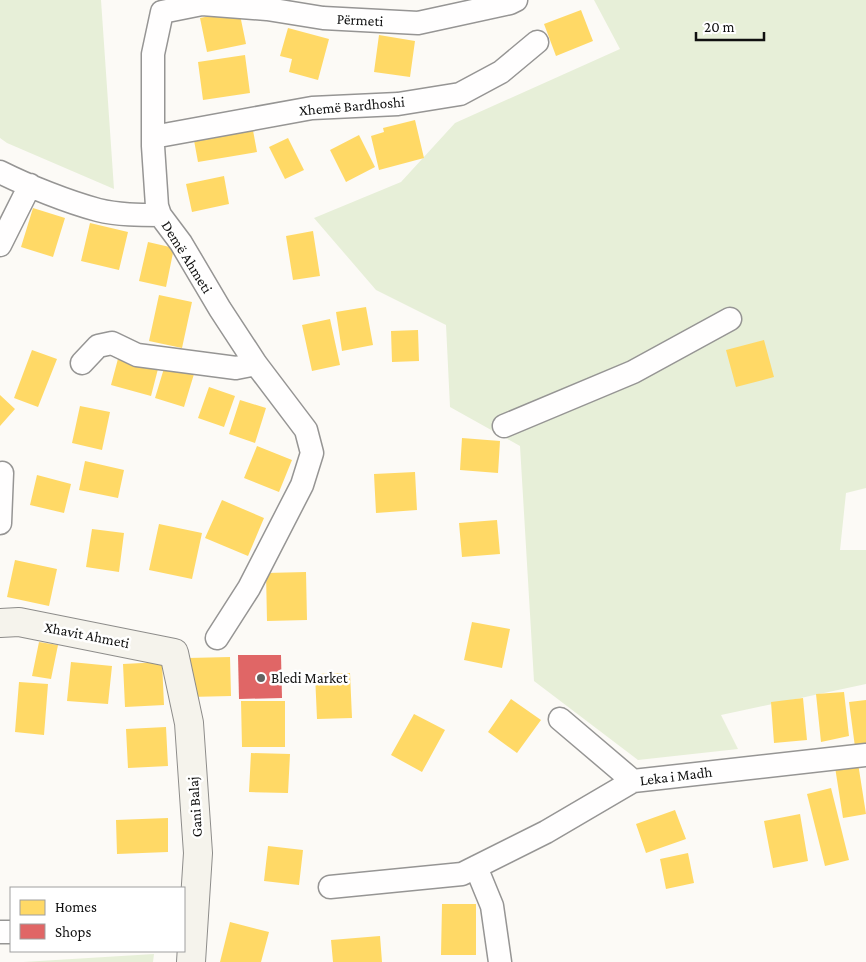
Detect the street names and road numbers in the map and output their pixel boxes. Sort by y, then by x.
street label: Përmeti [336,11,384,29]
street label: Xhemë Bardhoshi [298,93,406,119]
street label: Demë Ahmeti [158,218,216,296]
street label: Xhavit Ahmeti [43,619,131,651]
street label: Leka i Madh [639,764,713,788]
street label: Gani Balaj [185,776,206,838]

